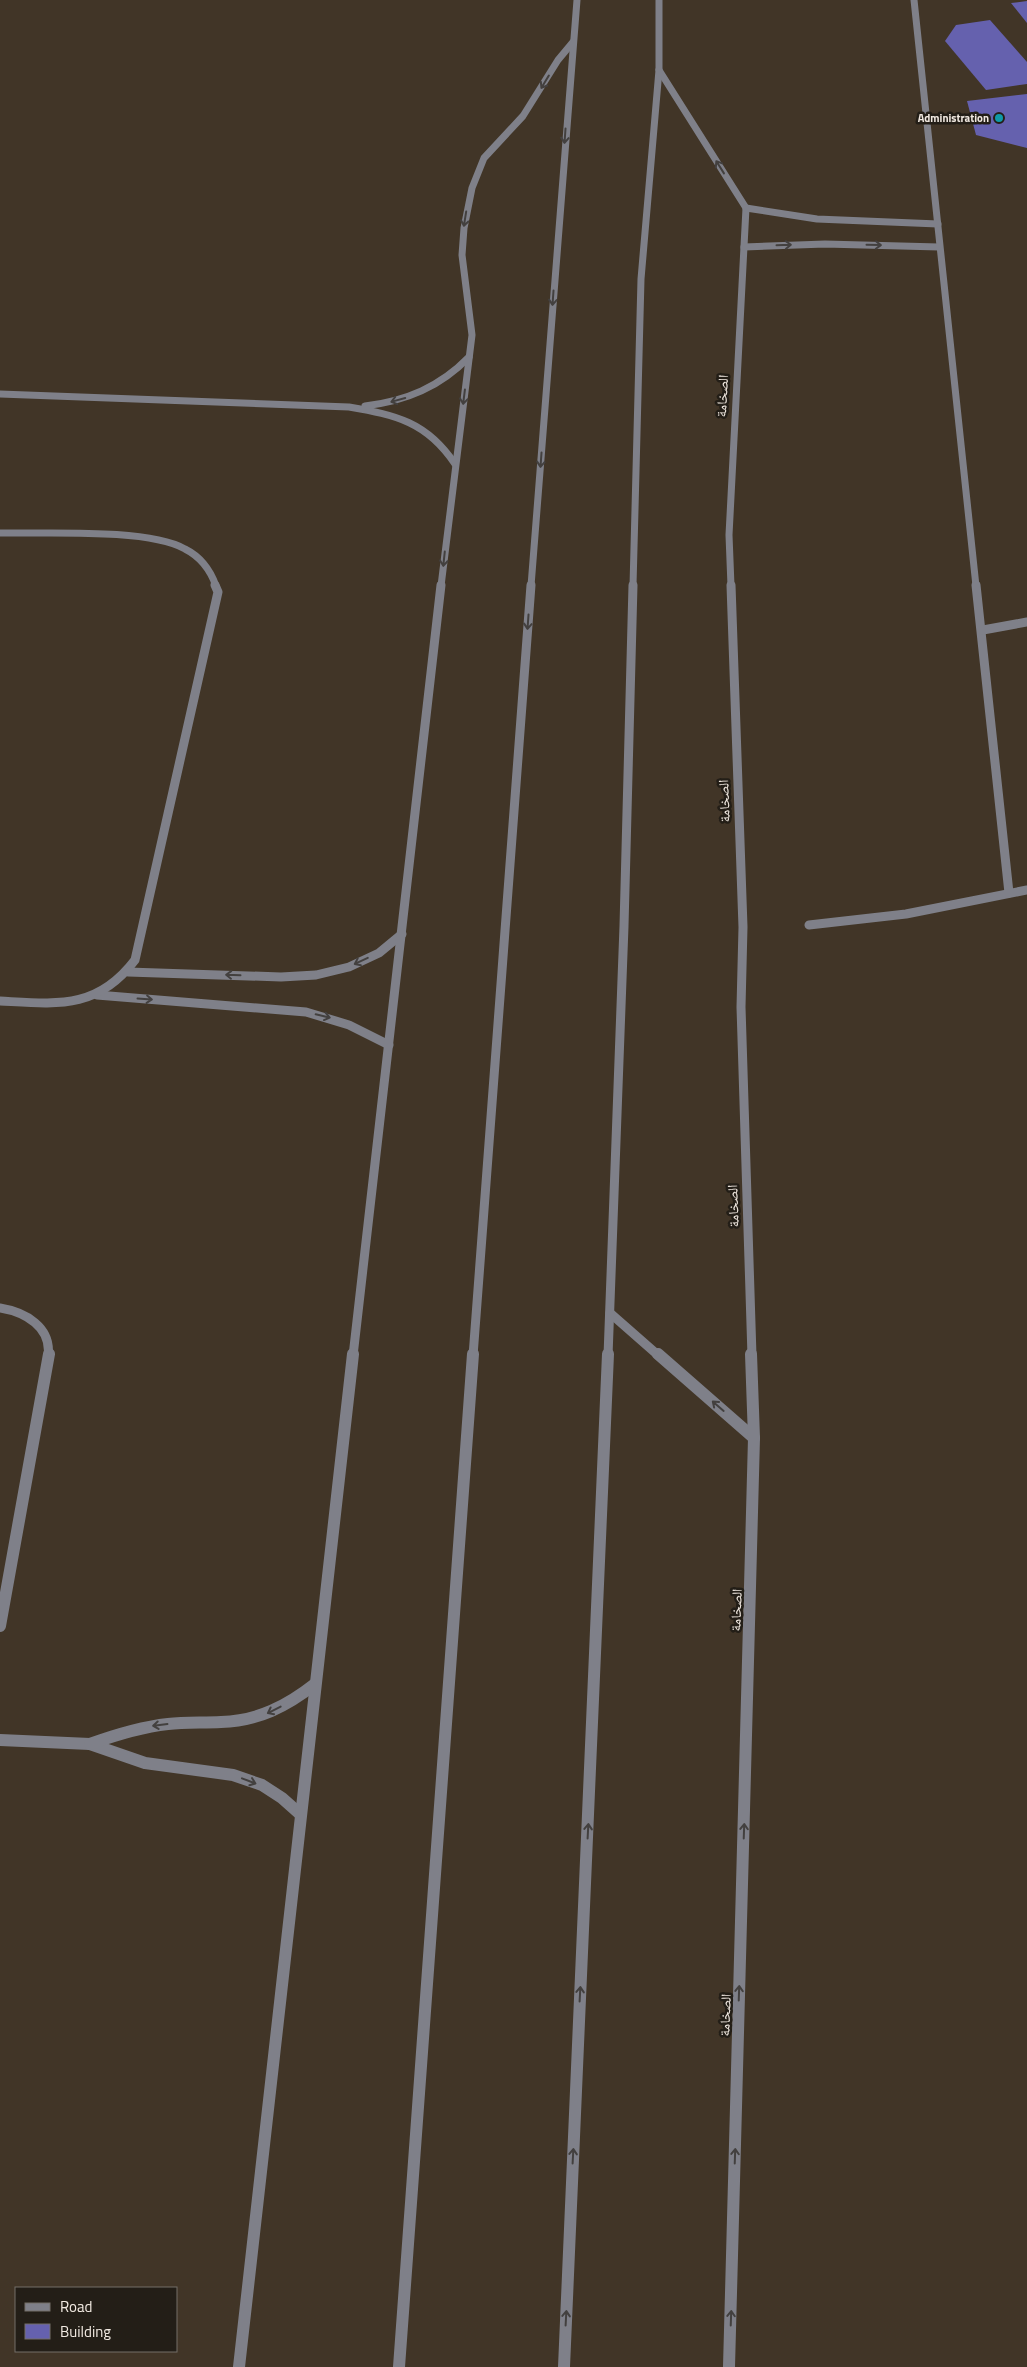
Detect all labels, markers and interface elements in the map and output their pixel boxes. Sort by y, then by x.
one-way arrow [540,74,550,89]
place label: Administration [918,110,989,126]
marker: Administration [993,112,1005,124]
one-way arrow [561,128,570,144]
one-way arrow [715,160,725,174]
one-way arrow [460,211,470,227]
one-way arrow [776,240,792,249]
one-way arrow [866,240,882,250]
one-way arrow [548,290,558,306]
street label: الصخامة [710,374,733,418]
one-way arrow [459,389,469,405]
one-way arrow [391,395,407,405]
one-way arrow [536,452,545,468]
one-way arrow [439,550,449,566]
one-way arrow [523,614,533,630]
street label: الصخامة [712,779,735,823]
one-way arrow [354,957,369,966]
one-way arrow [225,971,241,980]
one-way arrow [136,994,152,1003]
one-way arrow [314,1012,330,1021]
street label: الصخامة [721,1184,744,1228]
one-way arrow [711,1400,724,1411]
street label: الصخامة [724,1588,747,1632]
one-way arrow [267,1706,282,1715]
one-way arrow [152,1720,168,1730]
one-way arrow [241,1777,256,1786]
one-way arrow [739,1823,749,1840]
one-way arrow [583,1824,592,1840]
one-way arrow [576,1986,585,2002]
one-way arrow [735,1986,744,2002]
street label: الصخامة [713,1993,736,2037]
one-way arrow [569,2148,578,2164]
one-way arrow [730,2148,740,2164]
legend [15,2287,178,2352]
text: Road [60,2295,92,2318]
one-way arrow [561,2311,571,2327]
one-way arrow [726,2311,735,2327]
text: Building [60,2320,111,2343]

